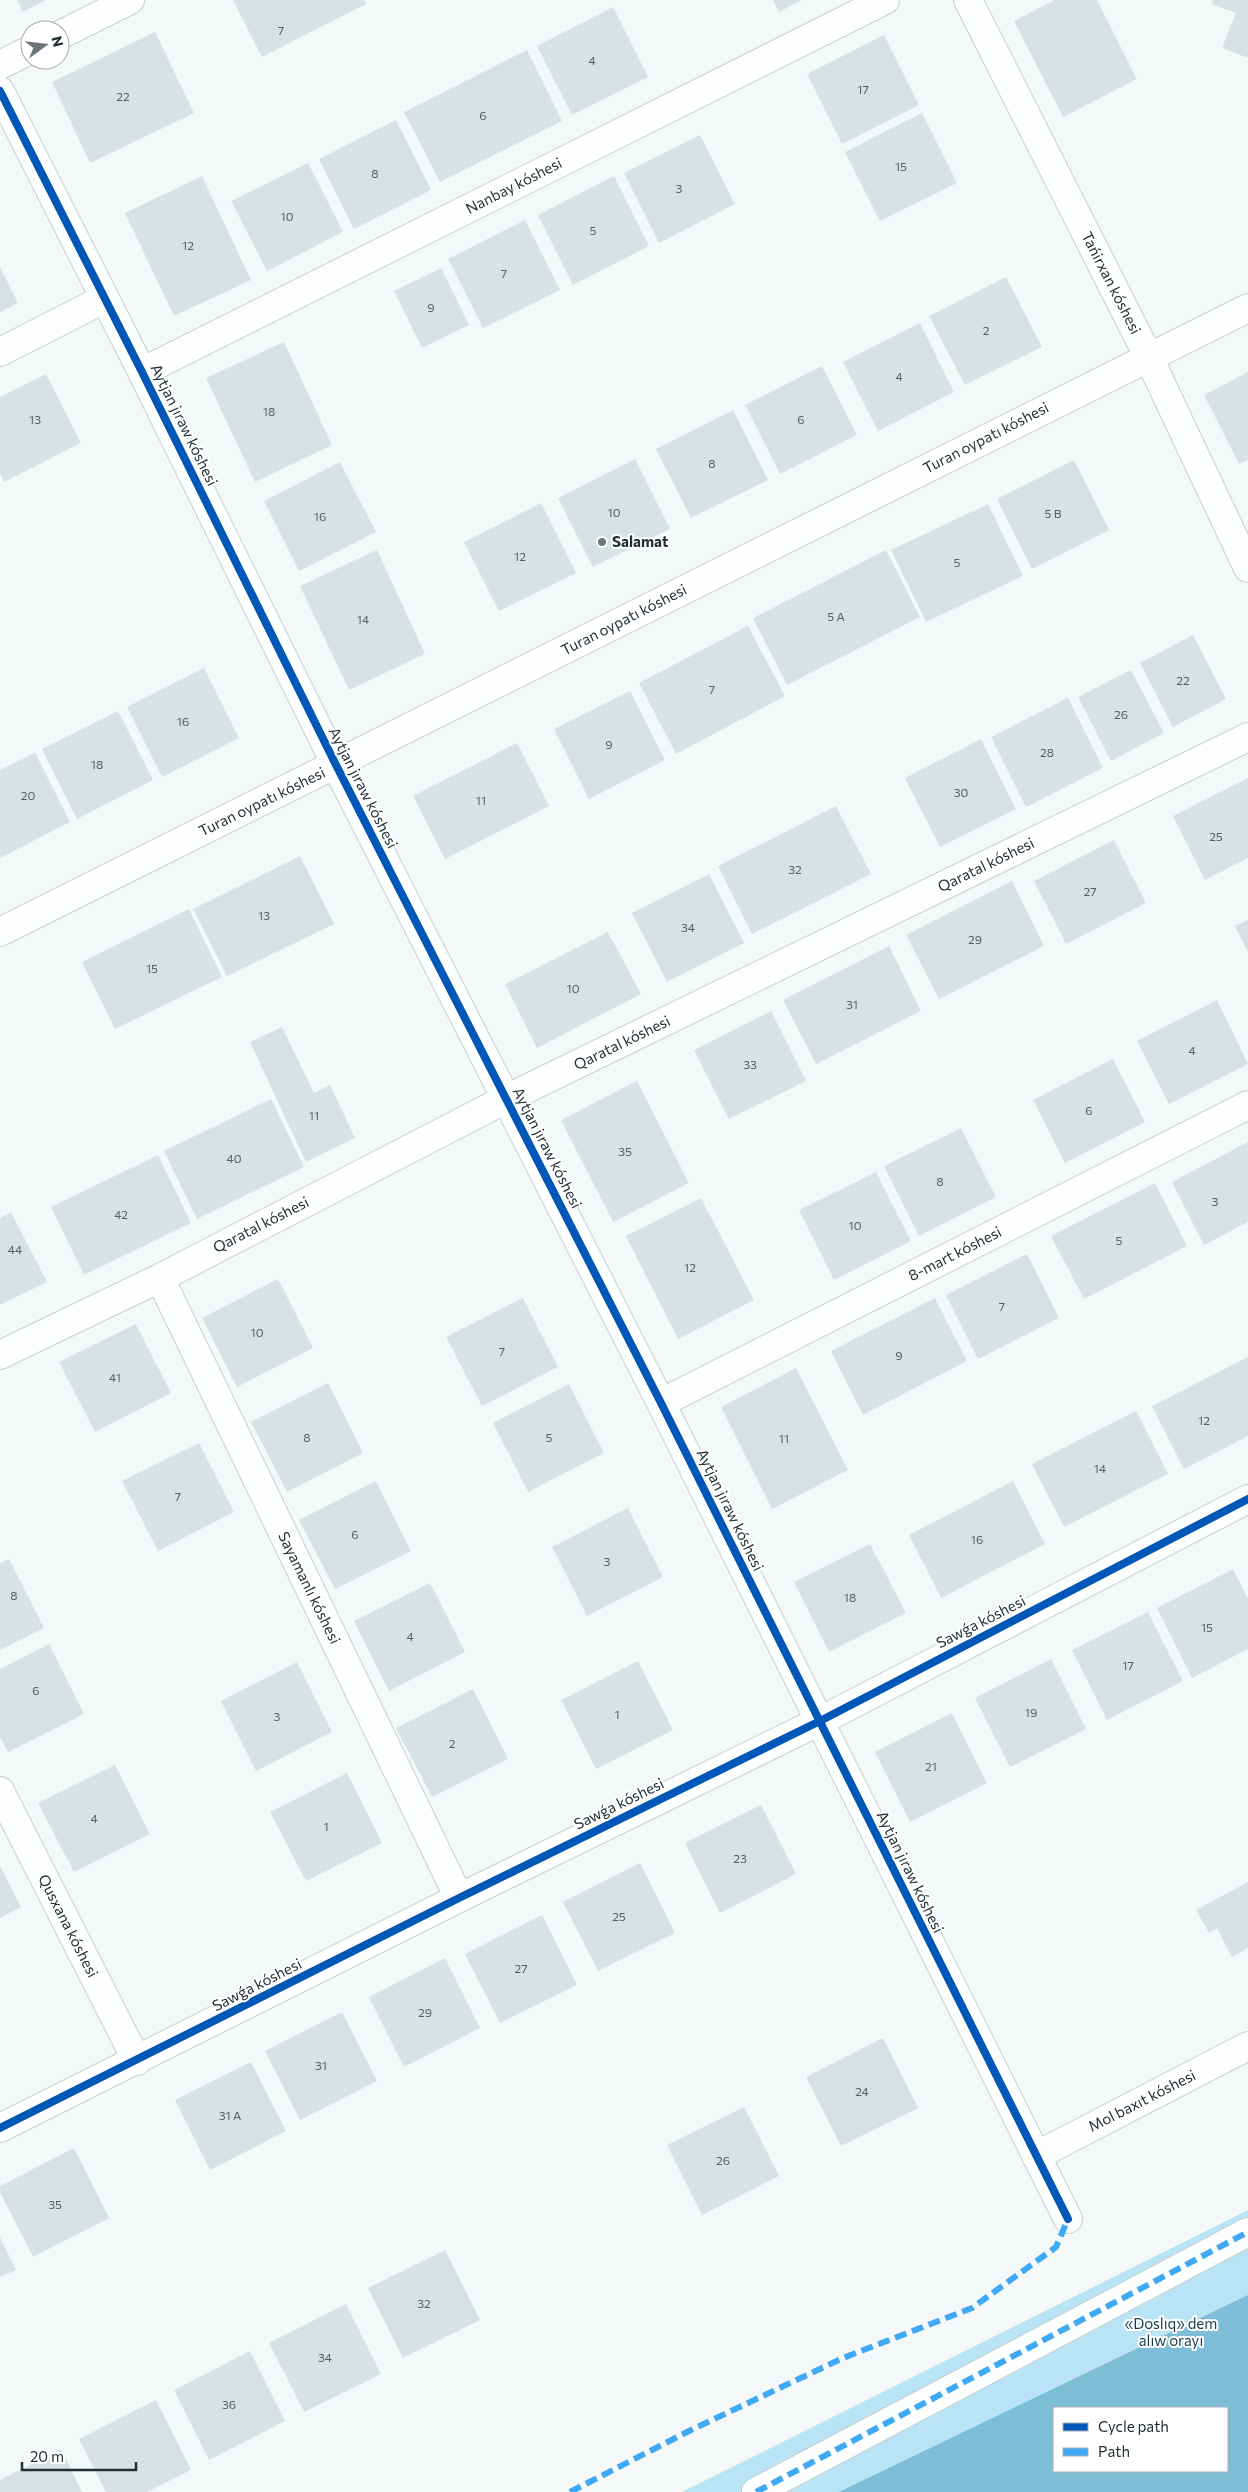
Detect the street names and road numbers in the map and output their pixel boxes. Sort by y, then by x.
street label: Nanbay kóshesi [462,153,565,217]
street label: Tańirxan kóshesi [1078,228,1145,337]
street label: Aytjan jıraw kóshesi [148,361,222,489]
street label: Turan oypatı kóshesi [920,398,1051,477]
street label: Turan oypatı kóshesi [558,580,689,659]
street label: Aytjan jıraw kóshesi [326,724,402,851]
street label: Turan oypatı kóshesi [195,763,328,840]
street label: Qaratal kóshesi [934,833,1037,895]
street label: Qaratal kóshesi [570,1011,673,1073]
street label: Aytjan jıraw kóshesi [510,1084,586,1211]
street label: Qaratal kóshesi [210,1192,311,1256]
street label: 8-mart kóshesi [905,1222,1004,1284]
street label: Aytjan jıraw kóshesi [694,1446,768,1574]
street label: Sayamanlı kóshesi [275,1529,345,1647]
street label: Sawǵa kóshesi [933,1591,1028,1651]
street label: Sawǵa kóshesi [571,1774,666,1833]
street label: Aytjan jıraw kóshesi [874,1808,948,1936]
street label: Qusxana kóshesi [35,1871,103,1980]
street label: Sawǵa kóshesi [209,1954,304,2014]
street label: Mol baxıt kóshesi [1085,2065,1198,2135]

